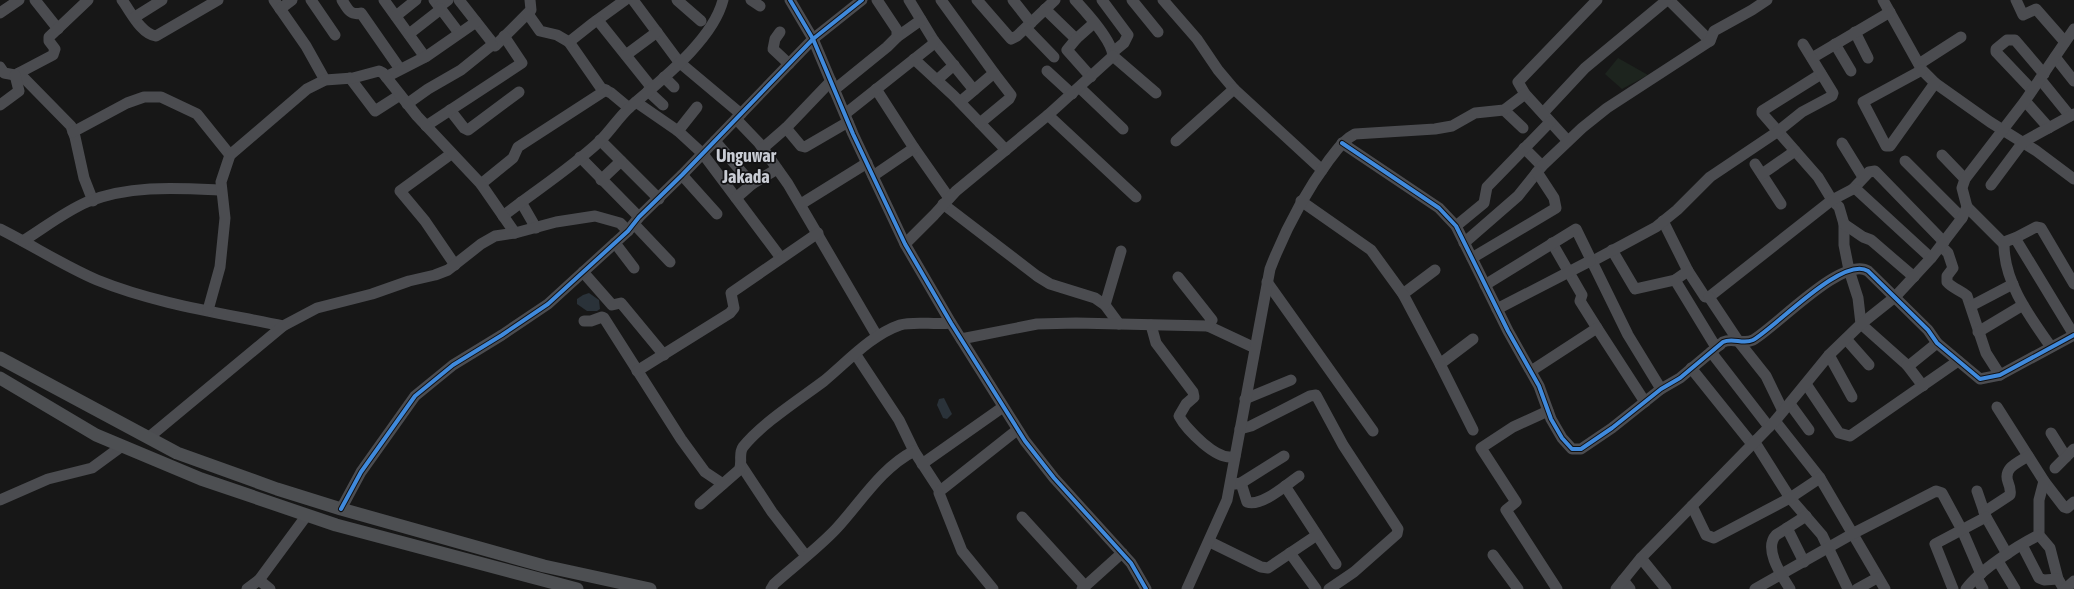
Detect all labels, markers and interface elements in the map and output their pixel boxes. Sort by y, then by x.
district label: Unguwar Jakada [716,145,777,187]

